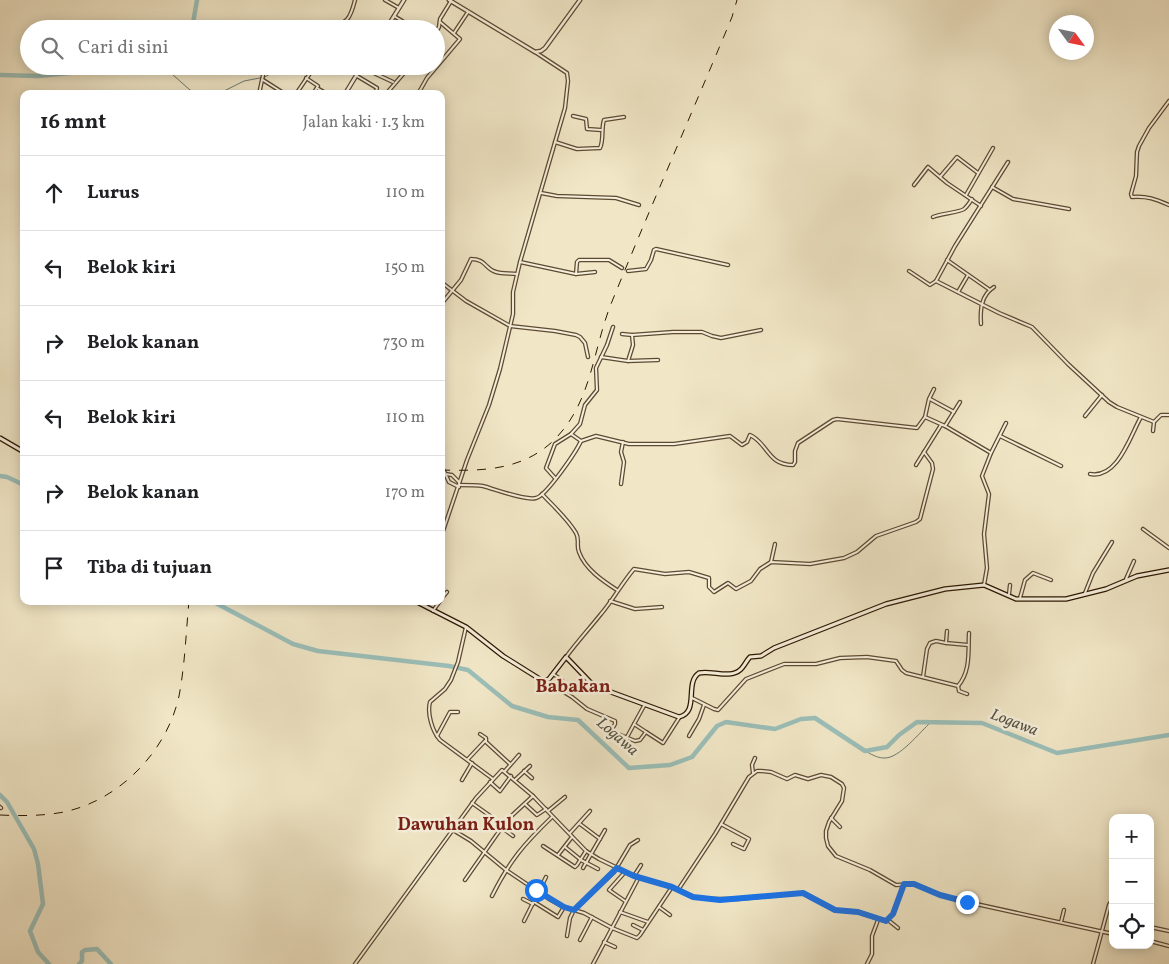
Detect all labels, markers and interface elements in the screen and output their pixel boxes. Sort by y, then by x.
north arrow [1049,15,1094,60]
search box [20,20,445,75]
icon: search [38,34,66,62]
text: Cari di sini [78,35,169,61]
text: 16 mnt [40,108,106,137]
text: Jalan kaki · 1.3 km [303,112,425,134]
icon: ahead [40,179,68,207]
text: Lurus [87,180,139,206]
text: 110 m [386,182,425,204]
icon: left [40,254,68,282]
text: Belok kiri [87,255,176,281]
text: 150 m [384,257,425,279]
icon: right [40,329,68,357]
text: Belok kanan [87,330,199,356]
text: 730 m [383,332,425,354]
icon: left [40,404,68,432]
text: Belok kiri [87,405,176,431]
text: 110 m [386,407,425,429]
icon: right [40,479,68,507]
text: Belok kanan [87,480,199,506]
text: 170 m [385,482,425,504]
icon: arrive [40,554,68,582]
text: Tiba di tujuan [87,555,212,581]
district label: Babakan [535,675,611,700]
water label: Logawa [987,704,1041,742]
water label: Logawa [591,713,643,762]
district label: Dawuhan Kulon [398,813,535,838]
map controls [1109,814,1154,949]
button: + [1109,814,1154,859]
button: − [1109,859,1154,904]
route start [525,879,548,902]
route end [956,891,979,914]
button: locate [1109,904,1154,949]

